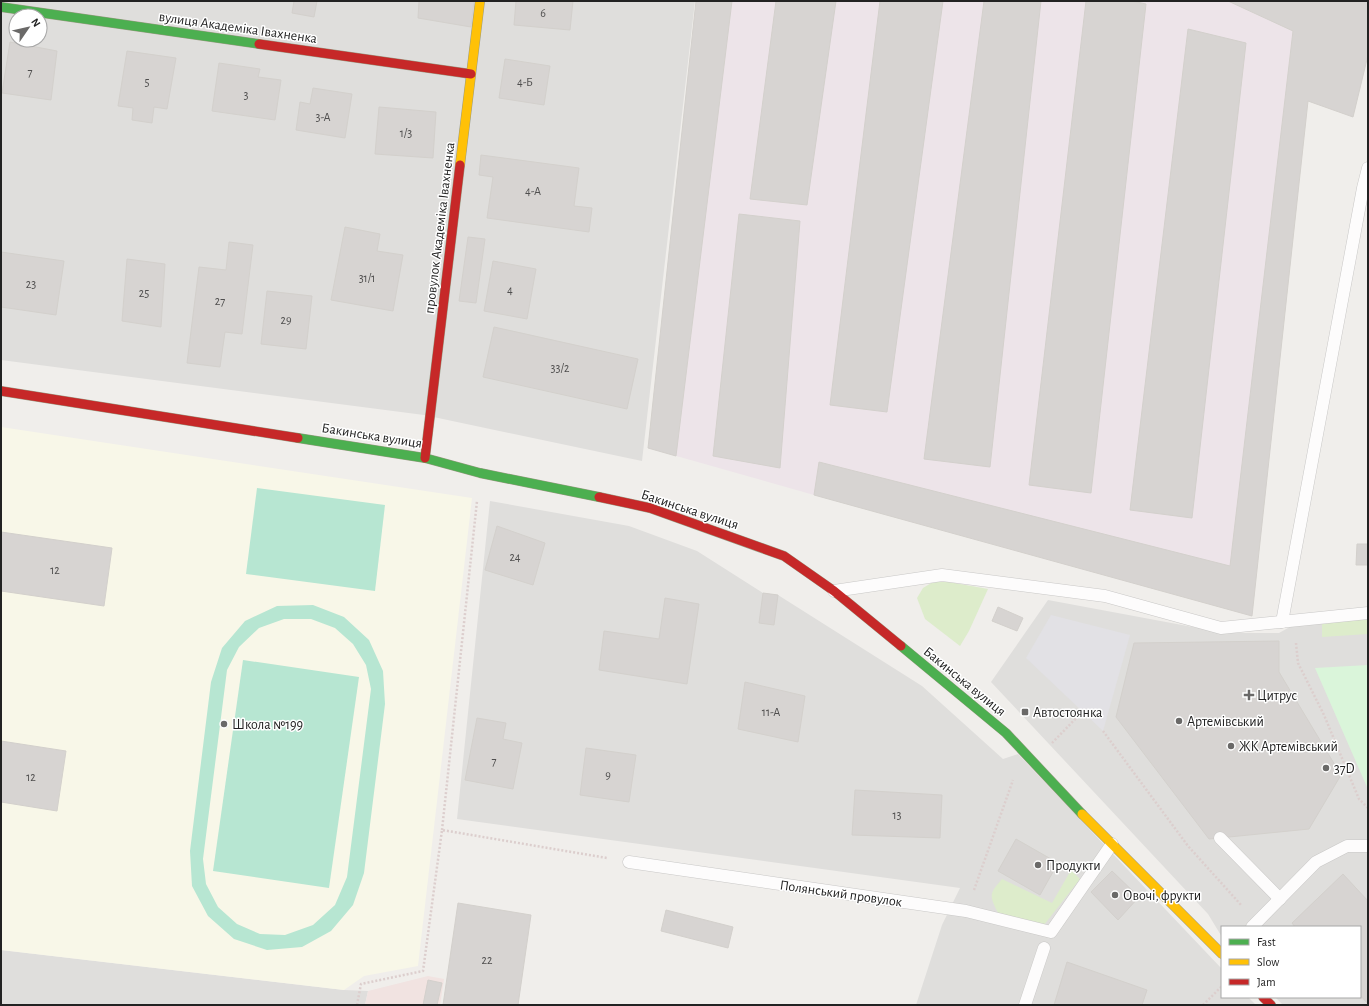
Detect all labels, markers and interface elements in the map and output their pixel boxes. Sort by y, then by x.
house number: 6 [540,7,546,19]
north arrow [8,8,48,48]
street label: вулиця Академіка Івахненка [158,10,319,46]
text: N [29,16,43,29]
house number: 7 [27,66,33,78]
house number: 5 [144,76,150,88]
house number: 4-Б [517,76,533,88]
house number: 3 [244,89,249,101]
house number: 3-А [315,111,331,123]
house number: 1/3 [400,127,412,139]
street label: провулок Академіка Івахненка [423,141,458,315]
house number: 4-А [525,185,541,197]
house number: 31/1 [359,272,375,284]
house number: 23 [26,278,36,290]
house number: 4 [507,284,513,296]
house number: 25 [139,287,149,299]
house number: 27 [215,295,225,307]
house number: 29 [280,314,292,326]
house number: 33/2 [551,362,570,374]
street label: Бакинська вулиця [321,421,423,451]
street label: Бакинська вулиця [639,488,740,532]
house number: 24 [509,551,521,563]
house number: 12 [50,564,60,576]
street label: Бакинська вулиця [921,644,1008,719]
place label: Цитрус [1257,689,1298,703]
marker: Цитрус [1244,690,1254,700]
house number: 11-А [762,706,780,718]
place label: Автостоянка [1033,706,1103,720]
marker: Автостоянка [1020,707,1030,717]
place label: Артемівський [1187,715,1264,729]
marker: Артемівський [1174,716,1184,726]
place label: Школа №199 [232,718,303,732]
marker: Школа №199 [219,719,229,729]
place label: ЖК Артемівський [1239,740,1338,754]
marker: ЖК Артемівський [1226,741,1236,751]
house number: 7 [491,755,497,767]
place label: 37D [1334,762,1355,776]
marker: 37D [1321,763,1331,773]
house number: 9 [605,769,611,781]
house number: 12 [26,771,36,783]
house number: 13 [892,809,902,821]
place label: Продукти [1046,859,1101,873]
marker: Продукти [1033,860,1043,870]
street label: Полянський провулок [779,878,904,910]
place label: Овочі, фрукти [1123,889,1201,903]
marker: Овочі, фрукти [1110,890,1120,900]
legend [1221,926,1361,998]
text: Fast [1257,936,1276,948]
house number: 22 [482,954,493,966]
text: Slow [1257,956,1279,968]
text: Jam [1257,976,1276,988]

